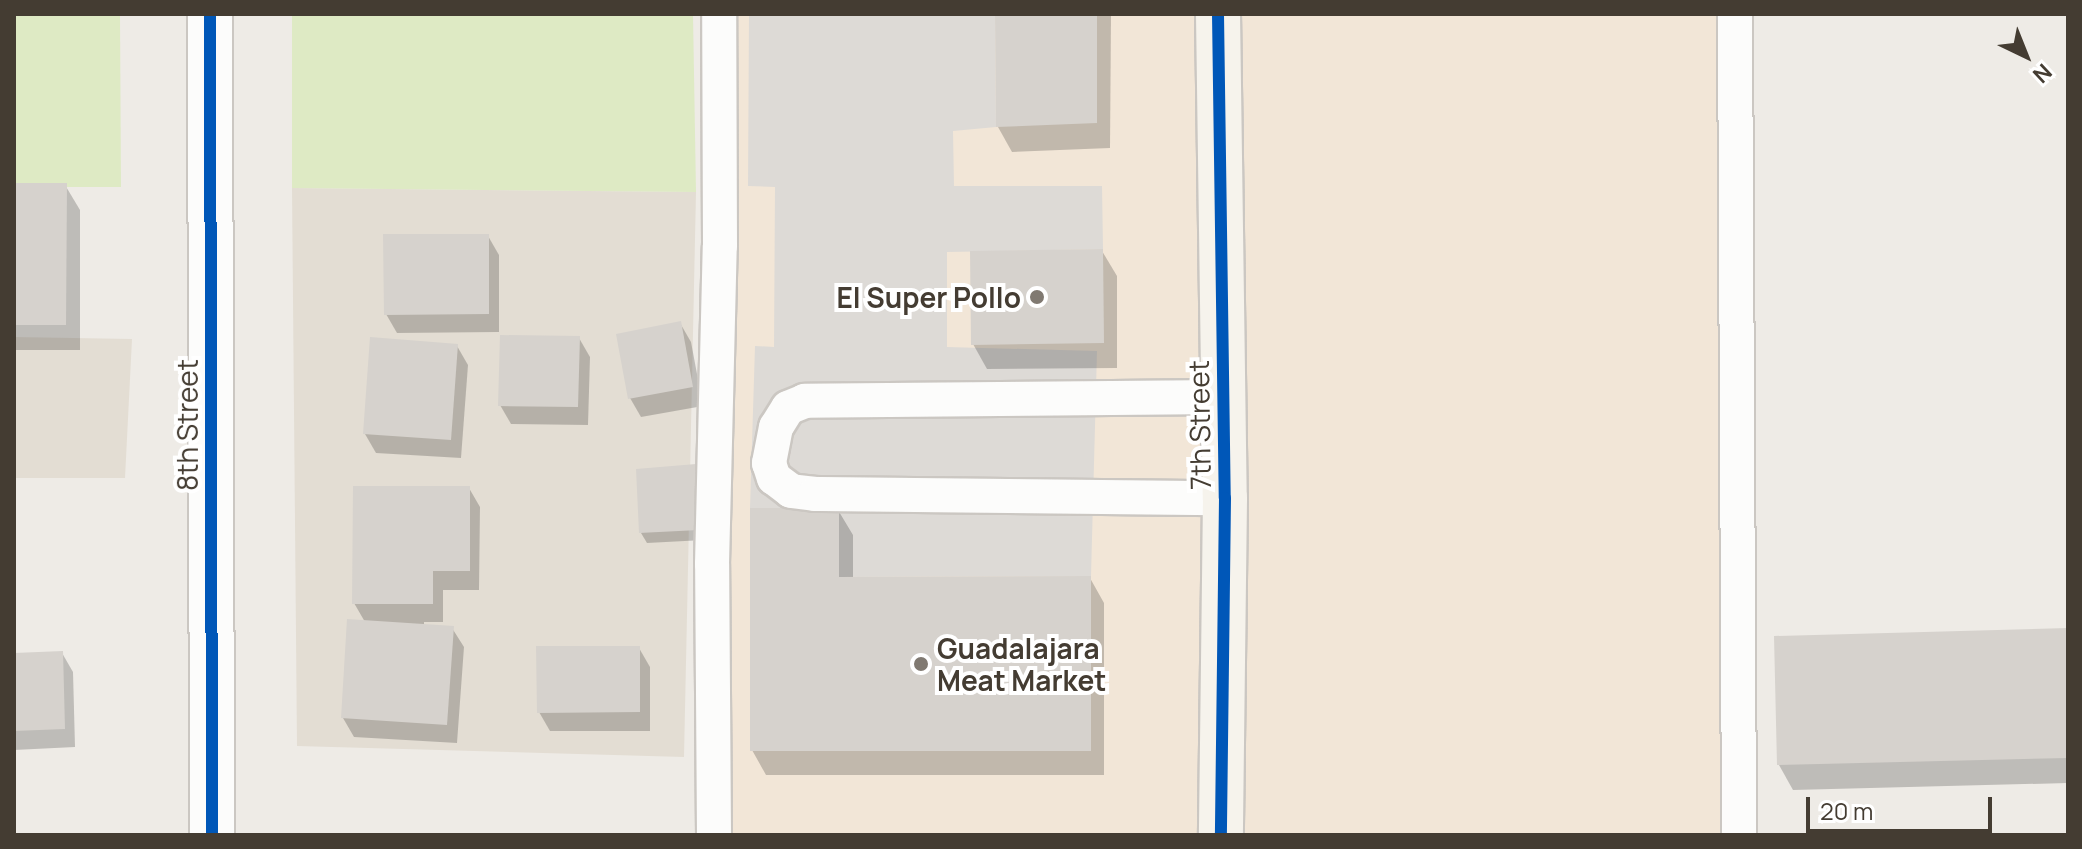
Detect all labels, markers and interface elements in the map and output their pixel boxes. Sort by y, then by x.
north arrow [1986,16,2066,96]
text: N [2026,57,2058,90]
place label: El Super Pollo [836,280,1021,314]
marker: El Super Pollo [1028,288,1046,306]
street label: 8th Street [170,359,204,491]
street label: 7th Street [1181,360,1217,490]
place label: Guadalajara Meat Market [937,631,1106,697]
marker: Guadalajara Meat Market [912,655,930,673]
scale bar [1810,781,1996,831]
text: 20 m [1820,794,1873,827]

